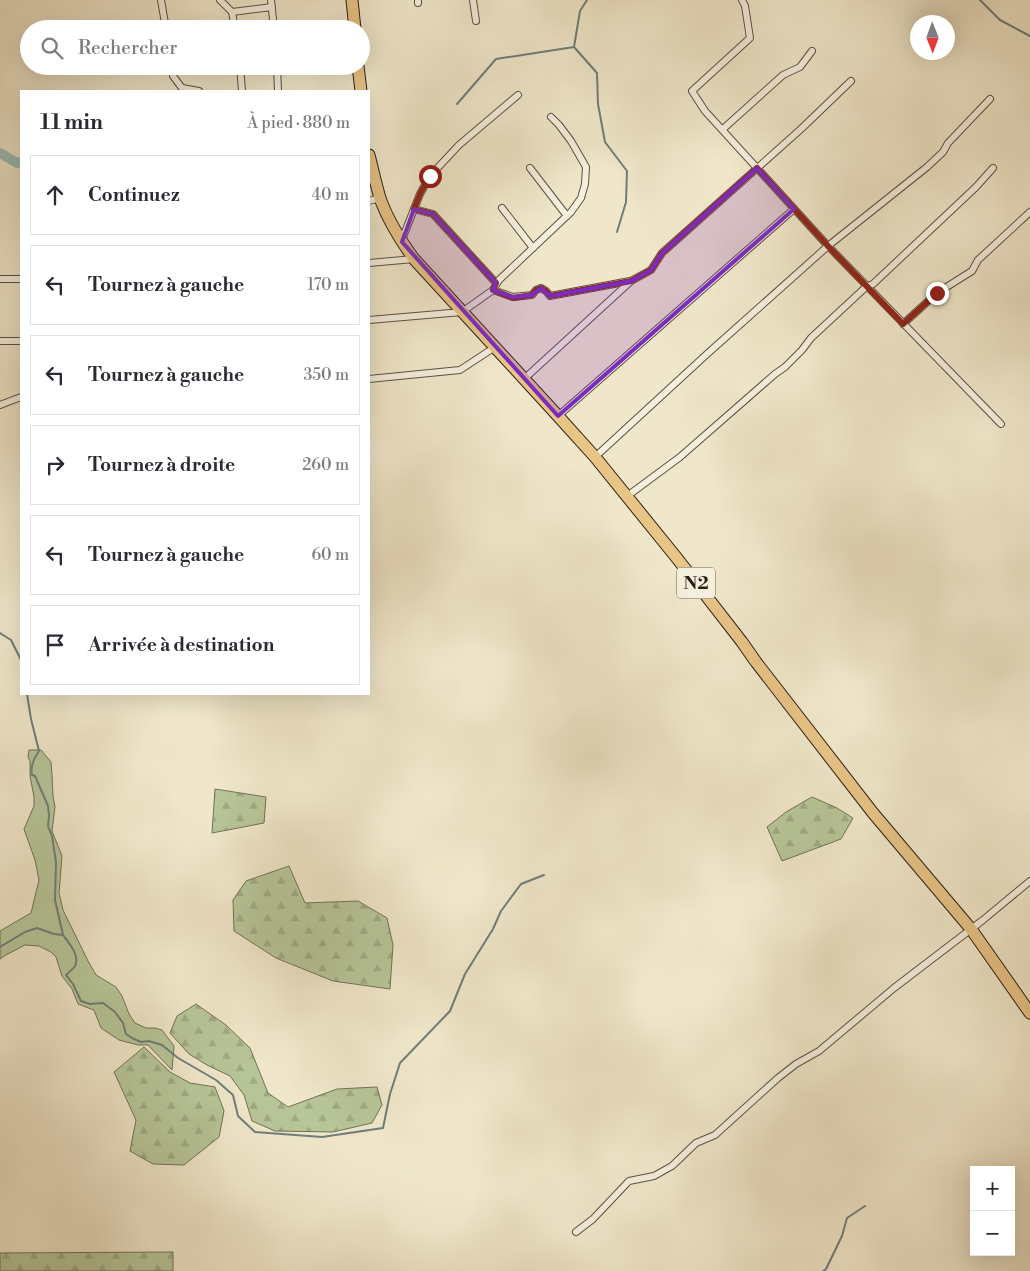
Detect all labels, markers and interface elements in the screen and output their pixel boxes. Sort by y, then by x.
north arrow [910,15,955,60]
search box [20,20,370,75]
icon: search [38,34,66,62]
text: Rechercher [78,36,177,60]
text: 11 min [40,110,103,136]
text: À pied · 880 m [247,113,350,133]
route start [419,165,442,188]
icon: ahead [41,181,69,209]
text: Continuez [88,183,180,207]
text: 40 m [312,185,349,205]
icon: left [41,271,69,299]
text: Tournez à gauche [88,273,244,297]
text: 170 m [307,275,349,295]
route end [926,282,949,305]
icon: left [41,361,69,389]
text: Tournez à gauche [88,363,244,387]
text: 350 m [303,365,349,385]
icon: right [41,451,69,479]
text: Tournez à droite [88,453,235,477]
text: 260 m [302,455,349,475]
icon: left [41,541,69,569]
text: Tournez à gauche [88,543,244,567]
text: 60 m [311,545,349,565]
road number: N2 [677,568,715,598]
icon: arrive [41,631,69,659]
text: Arrivée à destination [88,633,274,657]
map controls [970,1166,1015,1256]
button: + [970,1166,1015,1211]
button: − [970,1211,1015,1256]

